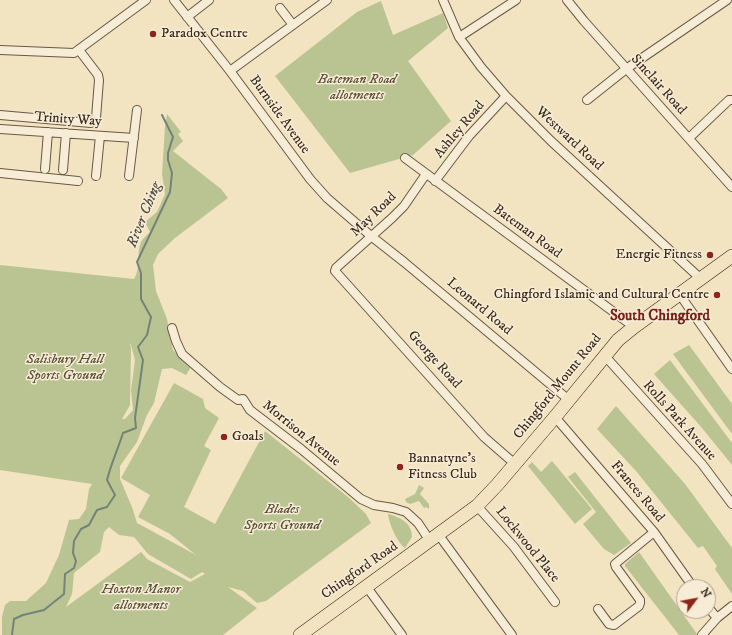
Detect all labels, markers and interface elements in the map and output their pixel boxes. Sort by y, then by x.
place label: Paradox Centre [161,26,248,42]
marker: Paradox Centre [148,29,158,39]
street label: Sinclair Road [627,51,689,119]
park label: Bateman Road allotments [318,72,396,104]
street label: Burnside Avenue [245,73,313,157]
street label: Ashley Road [431,98,489,162]
street label: Westward Road [532,103,606,175]
street label: Trinity Way [34,109,102,131]
water label: River Ching [124,180,166,250]
street label: May Road [348,189,400,241]
street label: Bateman Road [489,201,565,263]
place label: Energie Fitness [616,247,702,263]
marker: Energie Fitness [705,250,715,260]
street label: Leonard Road [443,275,515,339]
place label: Chingford Islamic and Cultural Centre [494,287,709,303]
marker: Chingford Islamic and Cultural Centre [712,290,722,300]
district label: South Chingford [610,308,710,326]
street label: George Road [404,328,464,392]
street label: Chingford Mount Road [510,331,606,443]
park label: Salisbury Hall Sports Ground [26,352,104,384]
street label: Rolls Park Avenue [639,378,719,464]
street label: Morrison Avenue [259,397,343,471]
place label: Goals [232,429,263,445]
marker: Goals [219,432,229,442]
place label: Bannatyne's Fitness Club [408,451,477,484]
street label: Frances Road [607,458,667,526]
marker: Bannatyne's Fitness Club [395,462,405,472]
park label: Blades Sports Ground [244,502,320,534]
street label: Lockwood Place [491,504,563,586]
street label: Chingford Road [318,538,402,604]
north arrow [676,579,716,619]
park label: Hoxton Manor allotments [102,582,180,614]
text: N [697,586,714,601]

